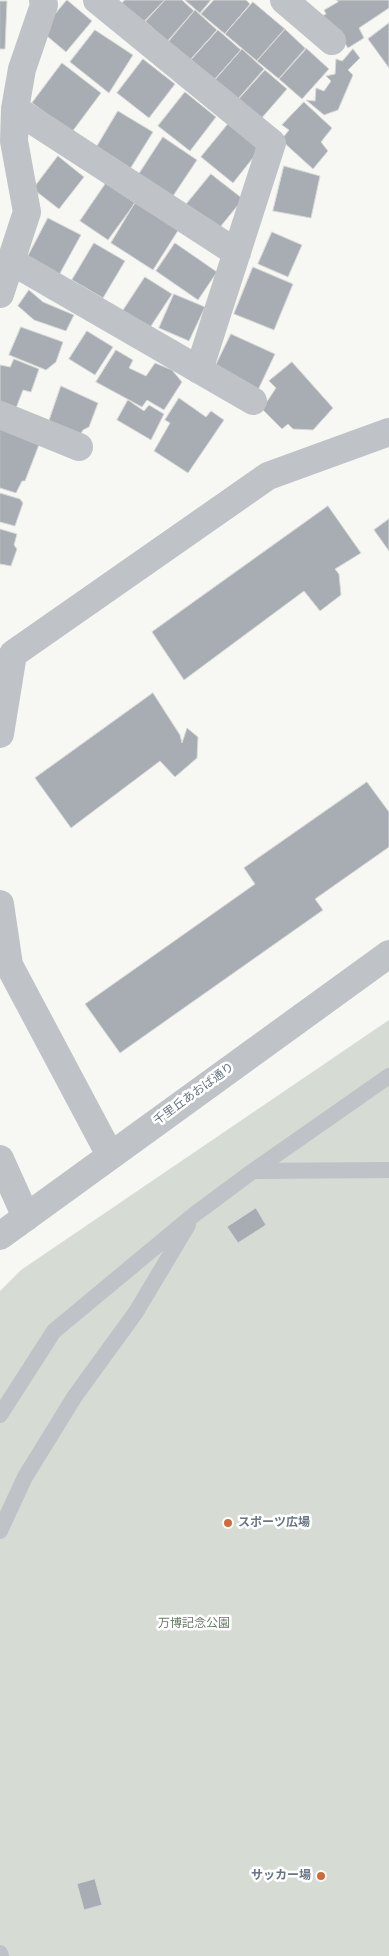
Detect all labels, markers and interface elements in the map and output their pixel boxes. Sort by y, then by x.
street label: 千里丘あおば通り [151,1060,237,1128]
place label: スポーツ広場 [238,1516,310,1530]
marker: スポーツ広場 [222,1517,234,1529]
park label: 万博記念公園 [158,1617,230,1631]
place label: サッカー場 [251,1869,311,1883]
marker: サッカー場 [315,1870,327,1882]

